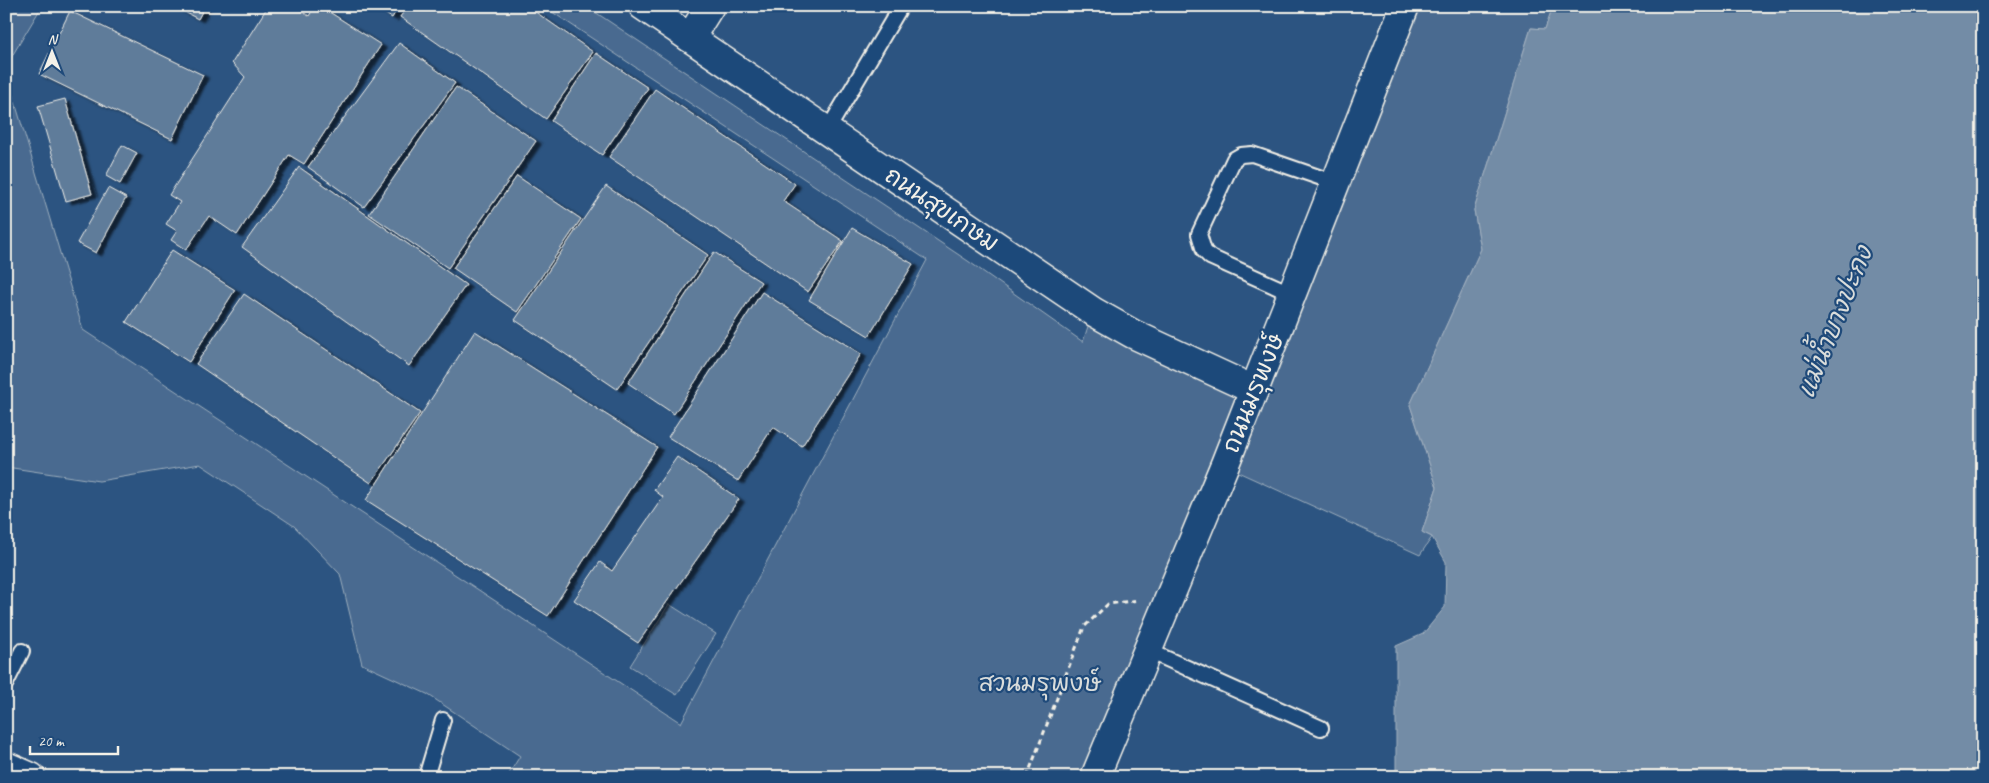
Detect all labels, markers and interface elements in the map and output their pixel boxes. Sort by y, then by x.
north arrow [28,28,78,78]
text: N [48,31,59,48]
street label: ถนนสุขเกษม [878,160,1005,261]
water label: แม่น้ำบางปะกง [1783,237,1881,402]
street label: ถนนมรุพงษ์ [1215,328,1294,458]
park label: สวนมรุพงษ์ [979,667,1102,701]
scale bar [30,723,118,755]
text: 20 m [38,732,65,751]

